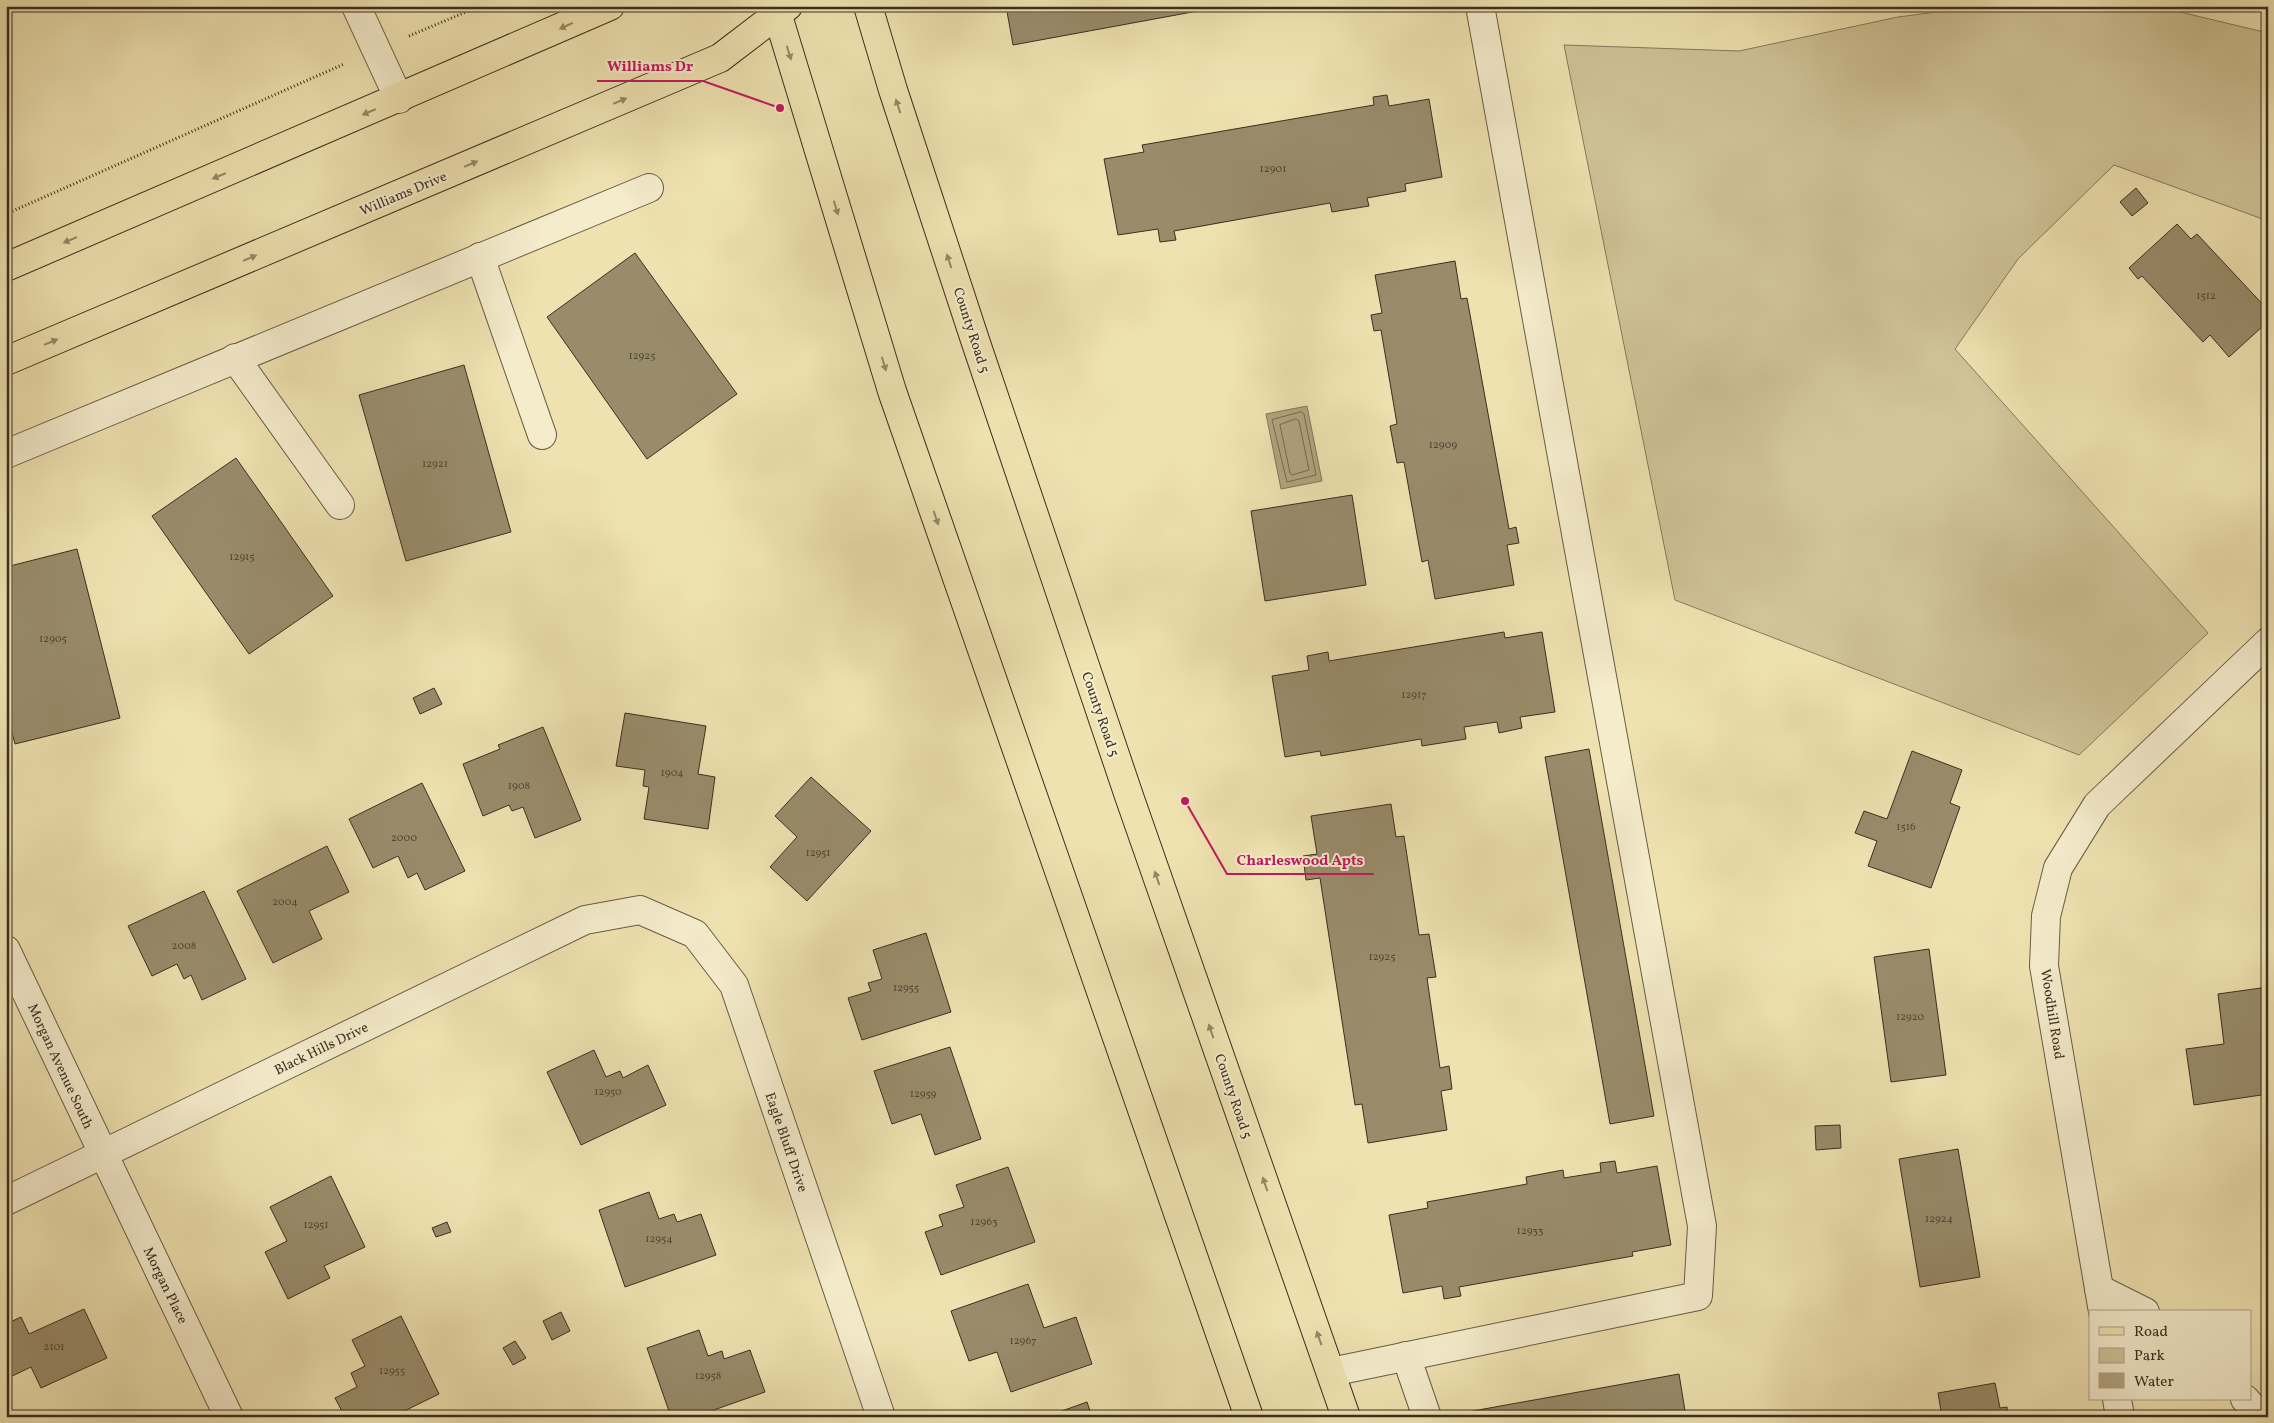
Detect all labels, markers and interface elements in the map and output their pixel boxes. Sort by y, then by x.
one-way arrow [559,22,573,30]
one-way arrow [785,46,793,61]
callout: Williams Dr [597,51,703,81]
text: Williams Dr [607,57,693,78]
one-way arrow [613,96,627,104]
one-way arrow [894,98,902,113]
one-way arrow [361,108,376,116]
one-way arrow [464,160,478,168]
house number: 12901 [1260,162,1286,177]
street label: Williams Drive [357,167,450,221]
one-way arrow [212,172,226,180]
one-way arrow [833,201,841,216]
one-way arrow [63,236,77,244]
one-way arrow [945,253,952,268]
one-way arrow [243,254,258,262]
street label: County Road 5 [948,285,993,376]
house number: 1512 [2196,289,2216,304]
one-way arrow [44,338,58,346]
house number: 12925 [629,349,655,364]
one-way arrow [880,357,888,372]
house number: 12909 [1429,438,1457,453]
house number: 12921 [422,457,448,472]
one-way arrow [933,510,940,525]
house number: 12915 [229,550,255,565]
house number: 12905 [39,632,67,647]
street label: County Road 5 [1076,669,1123,760]
house number: 12917 [1401,688,1427,703]
house number: 1904 [660,766,684,781]
house number: 1908 [508,779,531,794]
house number: 1516 [1896,820,1916,835]
house number: 2000 [391,831,417,846]
callout: Charleswood Apts [1227,844,1374,874]
house number: 12951 [805,846,831,861]
text: Charleswood Apts [1236,851,1364,872]
one-way arrow [1153,870,1160,885]
house number: 2004 [272,895,298,910]
house number: 2008 [172,939,197,954]
house number: 12925 [1369,950,1395,965]
street label: Woodhill Road [2035,968,2068,1061]
house number: 12955 [893,981,919,996]
street label: Morgan Avenue South [22,1001,97,1132]
house number: 12920 [1896,1010,1924,1025]
street label: Black Hills Drive [272,1018,372,1080]
one-way arrow [1207,1023,1215,1038]
street label: County Road 5 [1209,1051,1256,1142]
house number: 12950 [594,1085,622,1100]
house number: 12959 [910,1087,937,1102]
street label: Eagle Bluff Drive [760,1090,812,1195]
one-way arrow [1261,1177,1268,1192]
house number: 12924 [1925,1212,1953,1227]
house number: 12963 [970,1215,998,1230]
house number: 12951 [303,1218,329,1233]
house number: 12933 [1517,1224,1544,1239]
house number: 12954 [645,1232,673,1247]
street label: Morgan Place [138,1244,192,1328]
legend [2089,1310,2252,1400]
text: Road [2134,1322,2168,1343]
one-way arrow [1315,1330,1322,1345]
house number: 12967 [1009,1334,1037,1349]
house number: 2101 [43,1340,65,1355]
text: Park [2134,1346,2165,1367]
house number: 12955 [379,1364,405,1379]
house number: 12958 [695,1369,722,1384]
text: Water [2134,1372,2174,1393]

